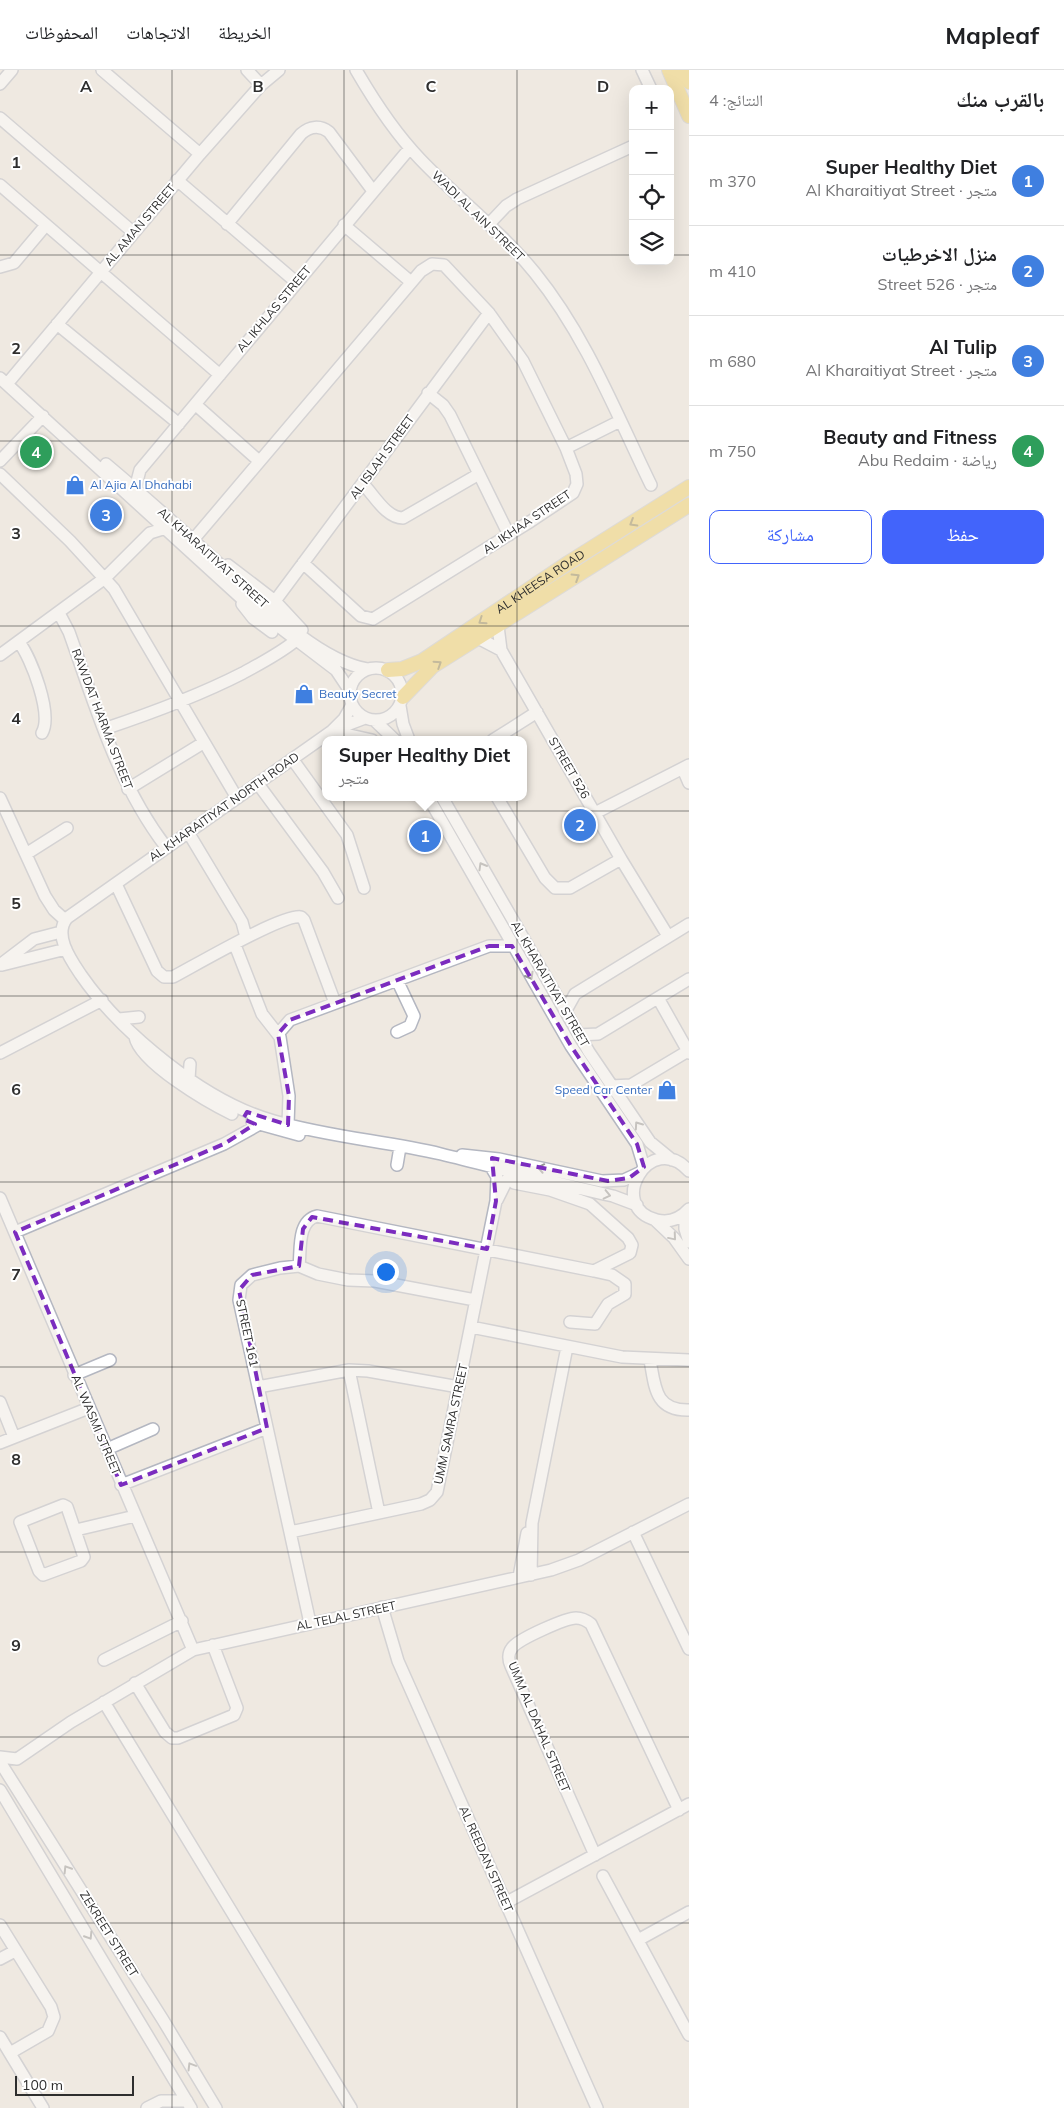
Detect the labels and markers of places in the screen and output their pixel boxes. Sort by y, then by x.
pin: 4 [20,433,52,471]
shop icon: Al Ajia Al Dhahabi [64,474,86,496]
place label: Al Ajia Al Dhahabi [90,477,192,492]
pin: 3 [90,496,122,534]
shop icon: Beauty Secret [293,683,315,705]
place label: Beauty Secret [319,686,397,701]
pin: 2 [564,806,596,844]
pin: 1 [409,817,441,855]
shop icon: Speed Car Center [656,1079,678,1101]
place label: Speed Car Center [555,1082,653,1097]

